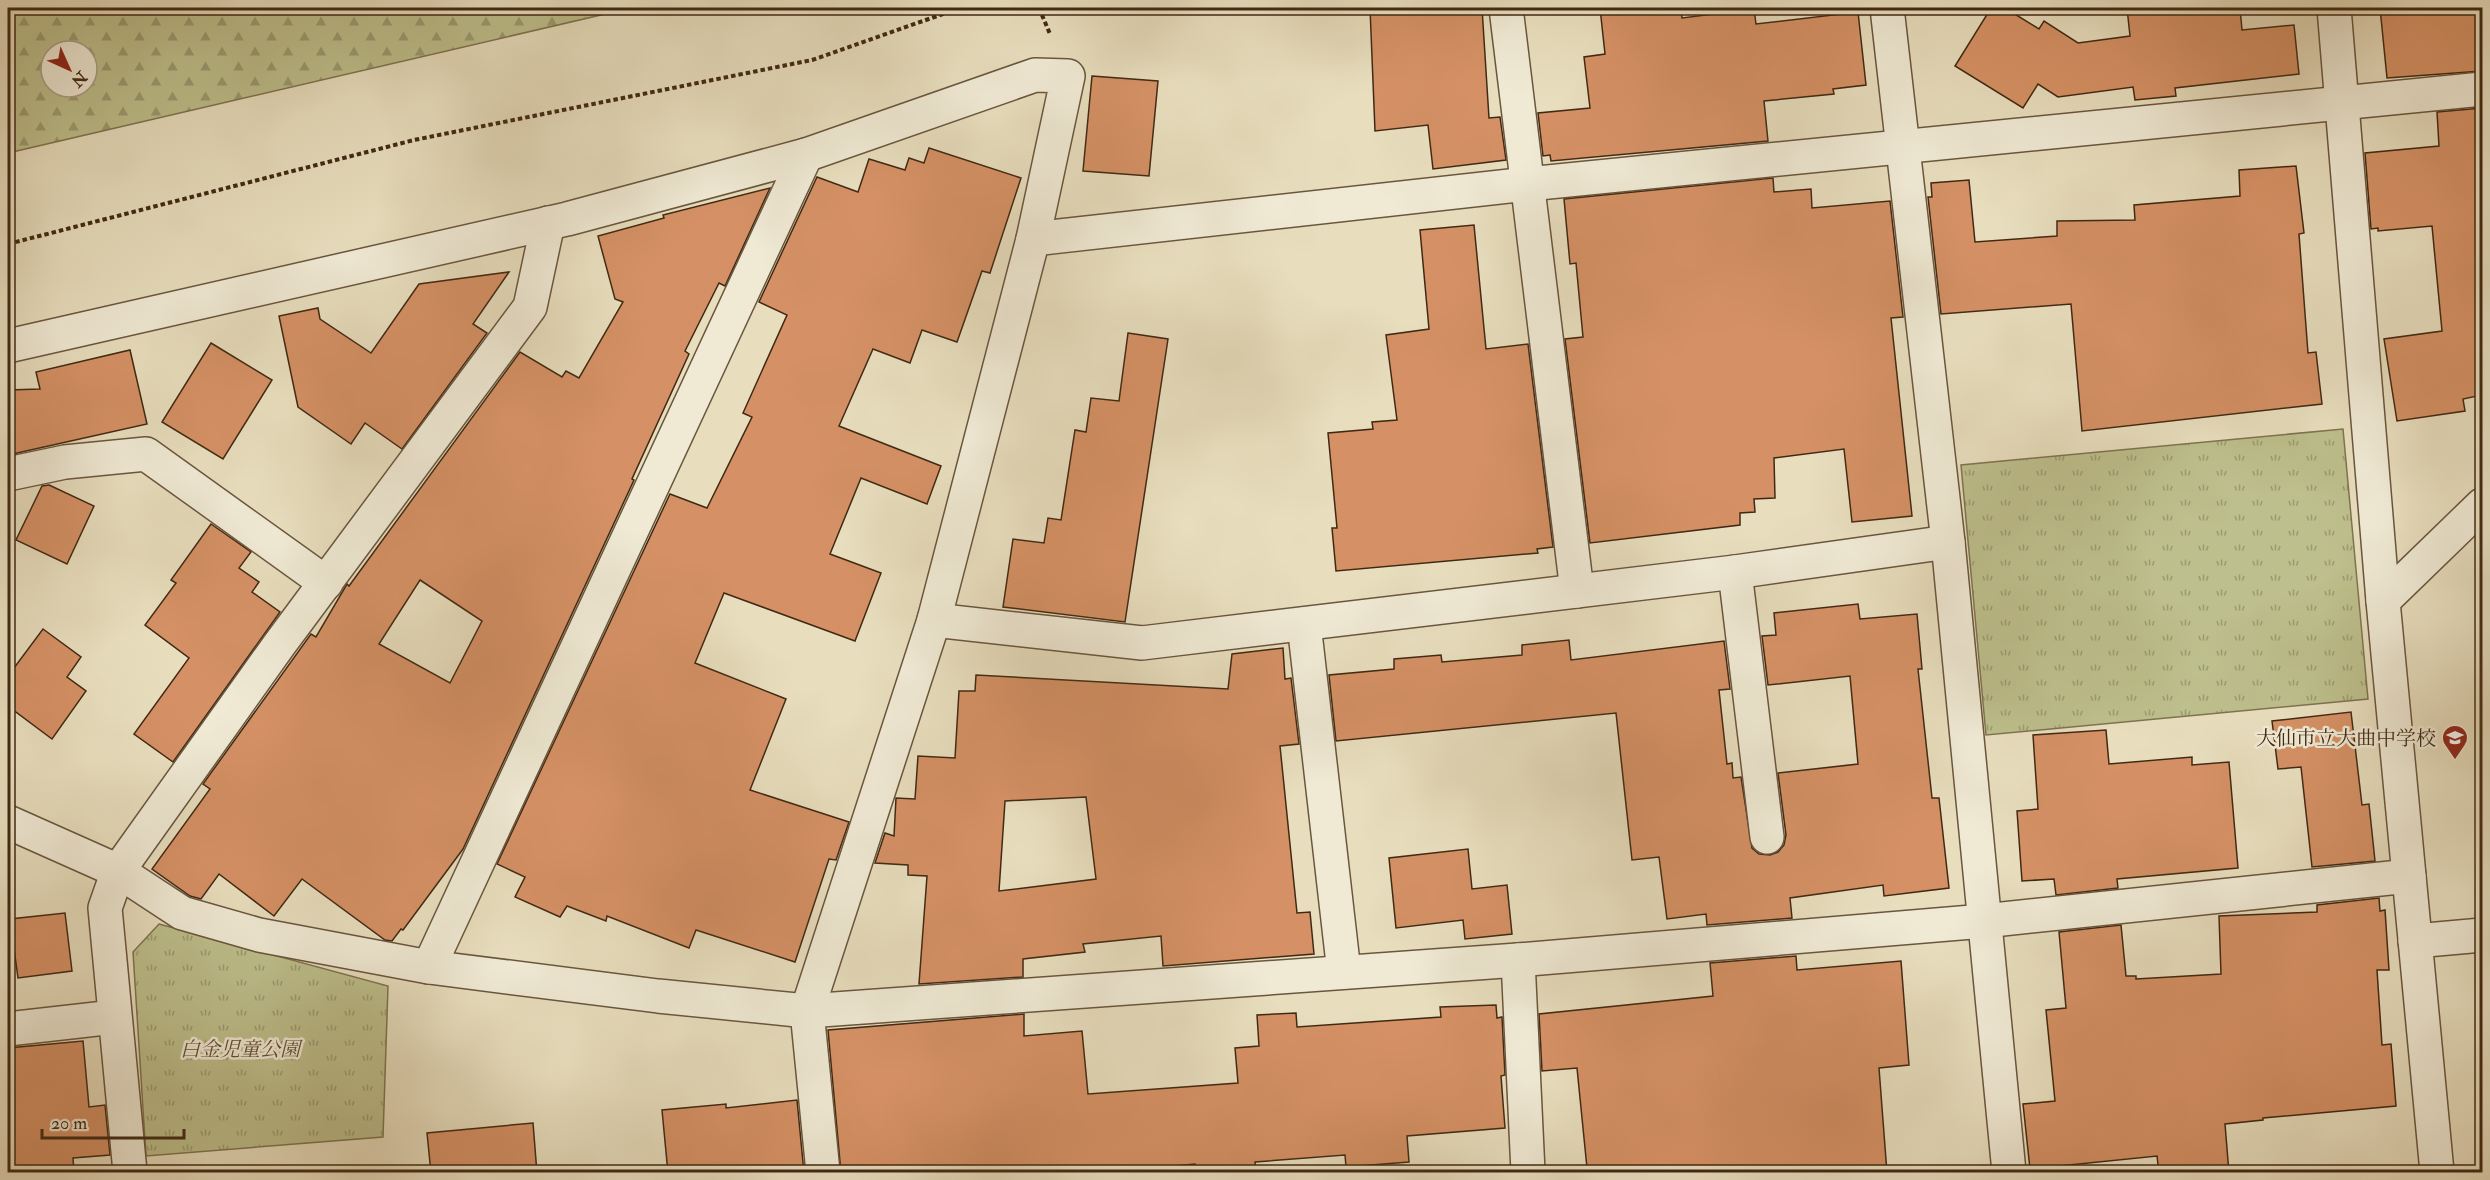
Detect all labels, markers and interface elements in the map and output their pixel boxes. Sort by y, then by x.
north arrow [39,39,99,99]
text: N [66,66,92,92]
school or university icon: 大仙市立大曲中学校 [2440,723,2470,761]
place label: 大仙市立大曲中学校 [2256,726,2436,751]
park label: 白金児童公園 [180,1037,303,1062]
scale bar [42,1102,184,1140]
text: 20 m [51,1112,87,1135]

